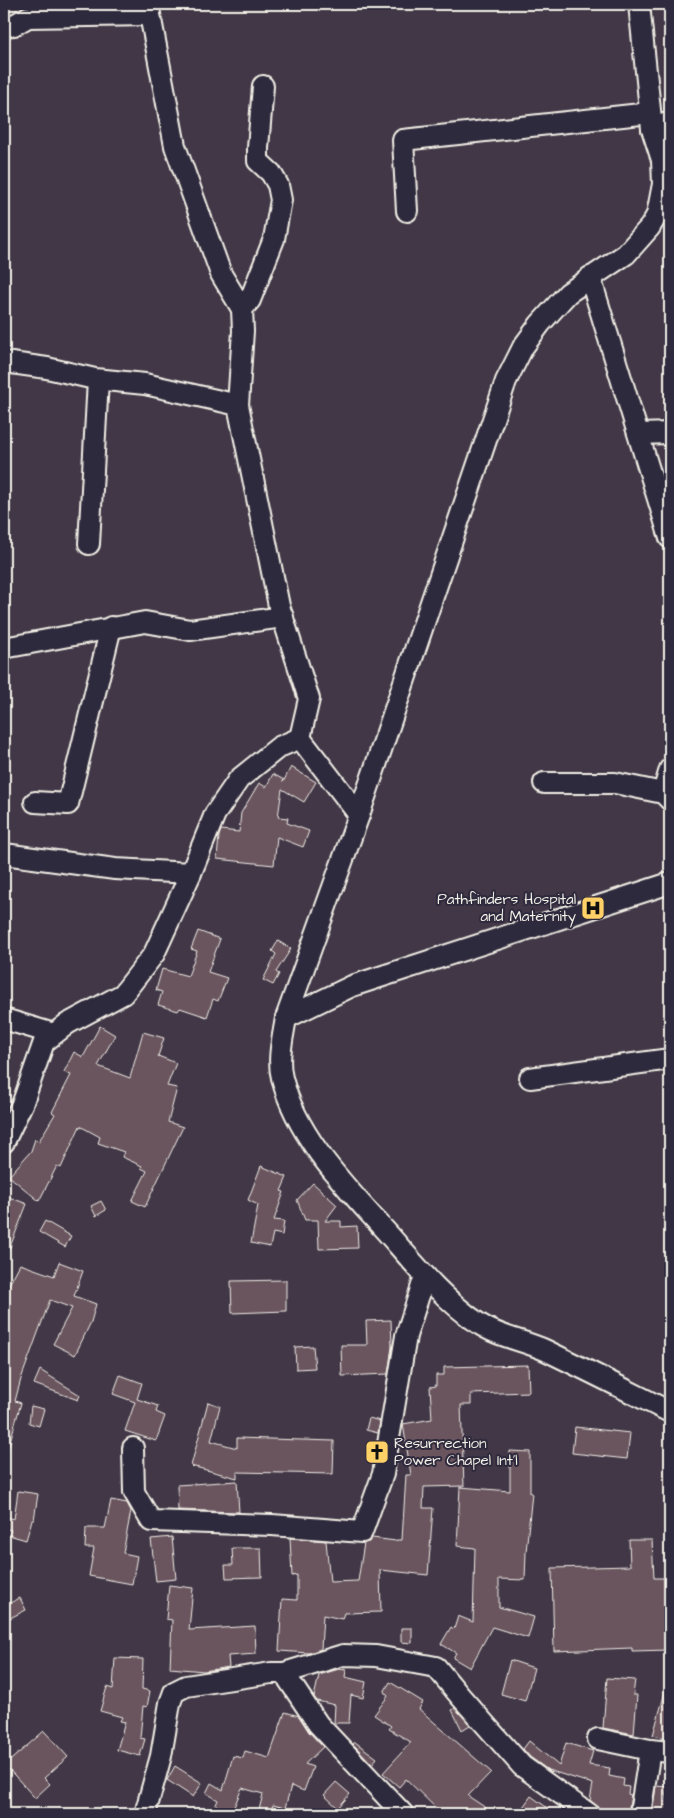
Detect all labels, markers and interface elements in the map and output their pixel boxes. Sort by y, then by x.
place label: Pathfinders Hospital and Maternity [437,889,576,928]
hospital icon: Pathfinders Hospital and Maternity [580,895,606,921]
place label: Resurrection Power Chapel Int'l [394,1433,518,1471]
church icon: Resurrection Power Chapel Int'l [364,1439,390,1465]

